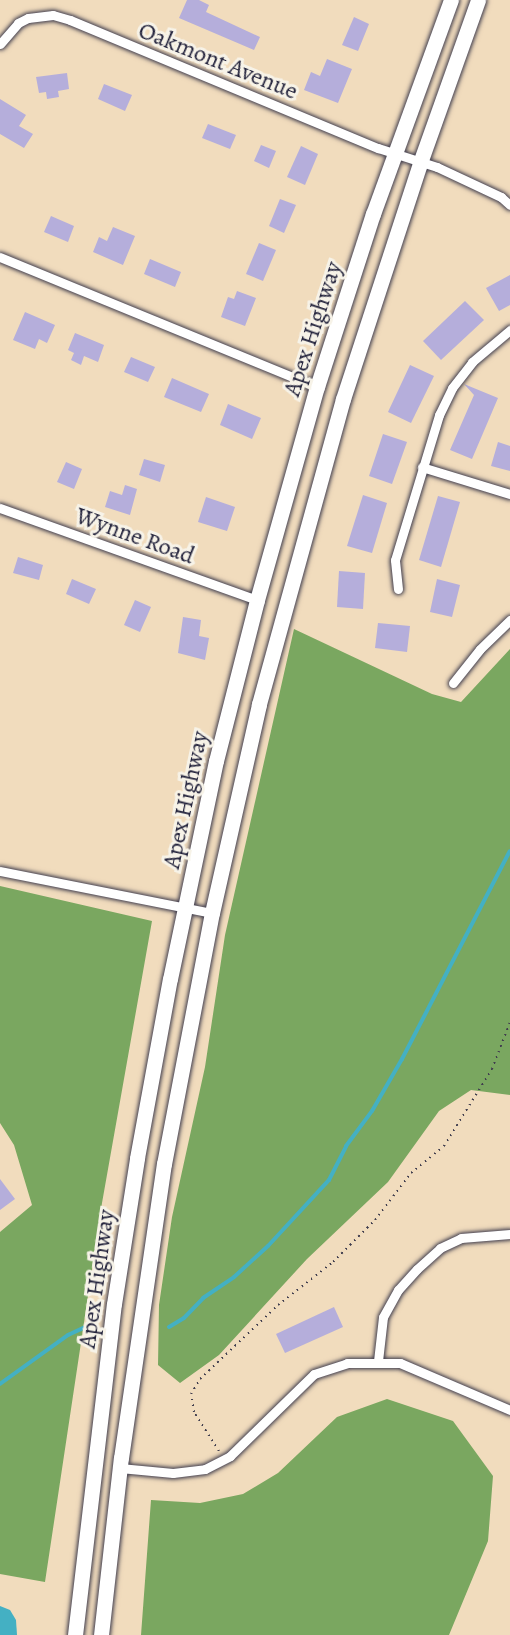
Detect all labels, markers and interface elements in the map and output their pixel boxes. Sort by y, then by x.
street label: Oakmont Avenue [134,16,302,106]
street label: Apex Highway [278,258,348,400]
street label: Wynne Road [72,501,198,571]
street label: Apex Highway [157,729,215,871]
street label: Apex Highway [73,1208,121,1350]

